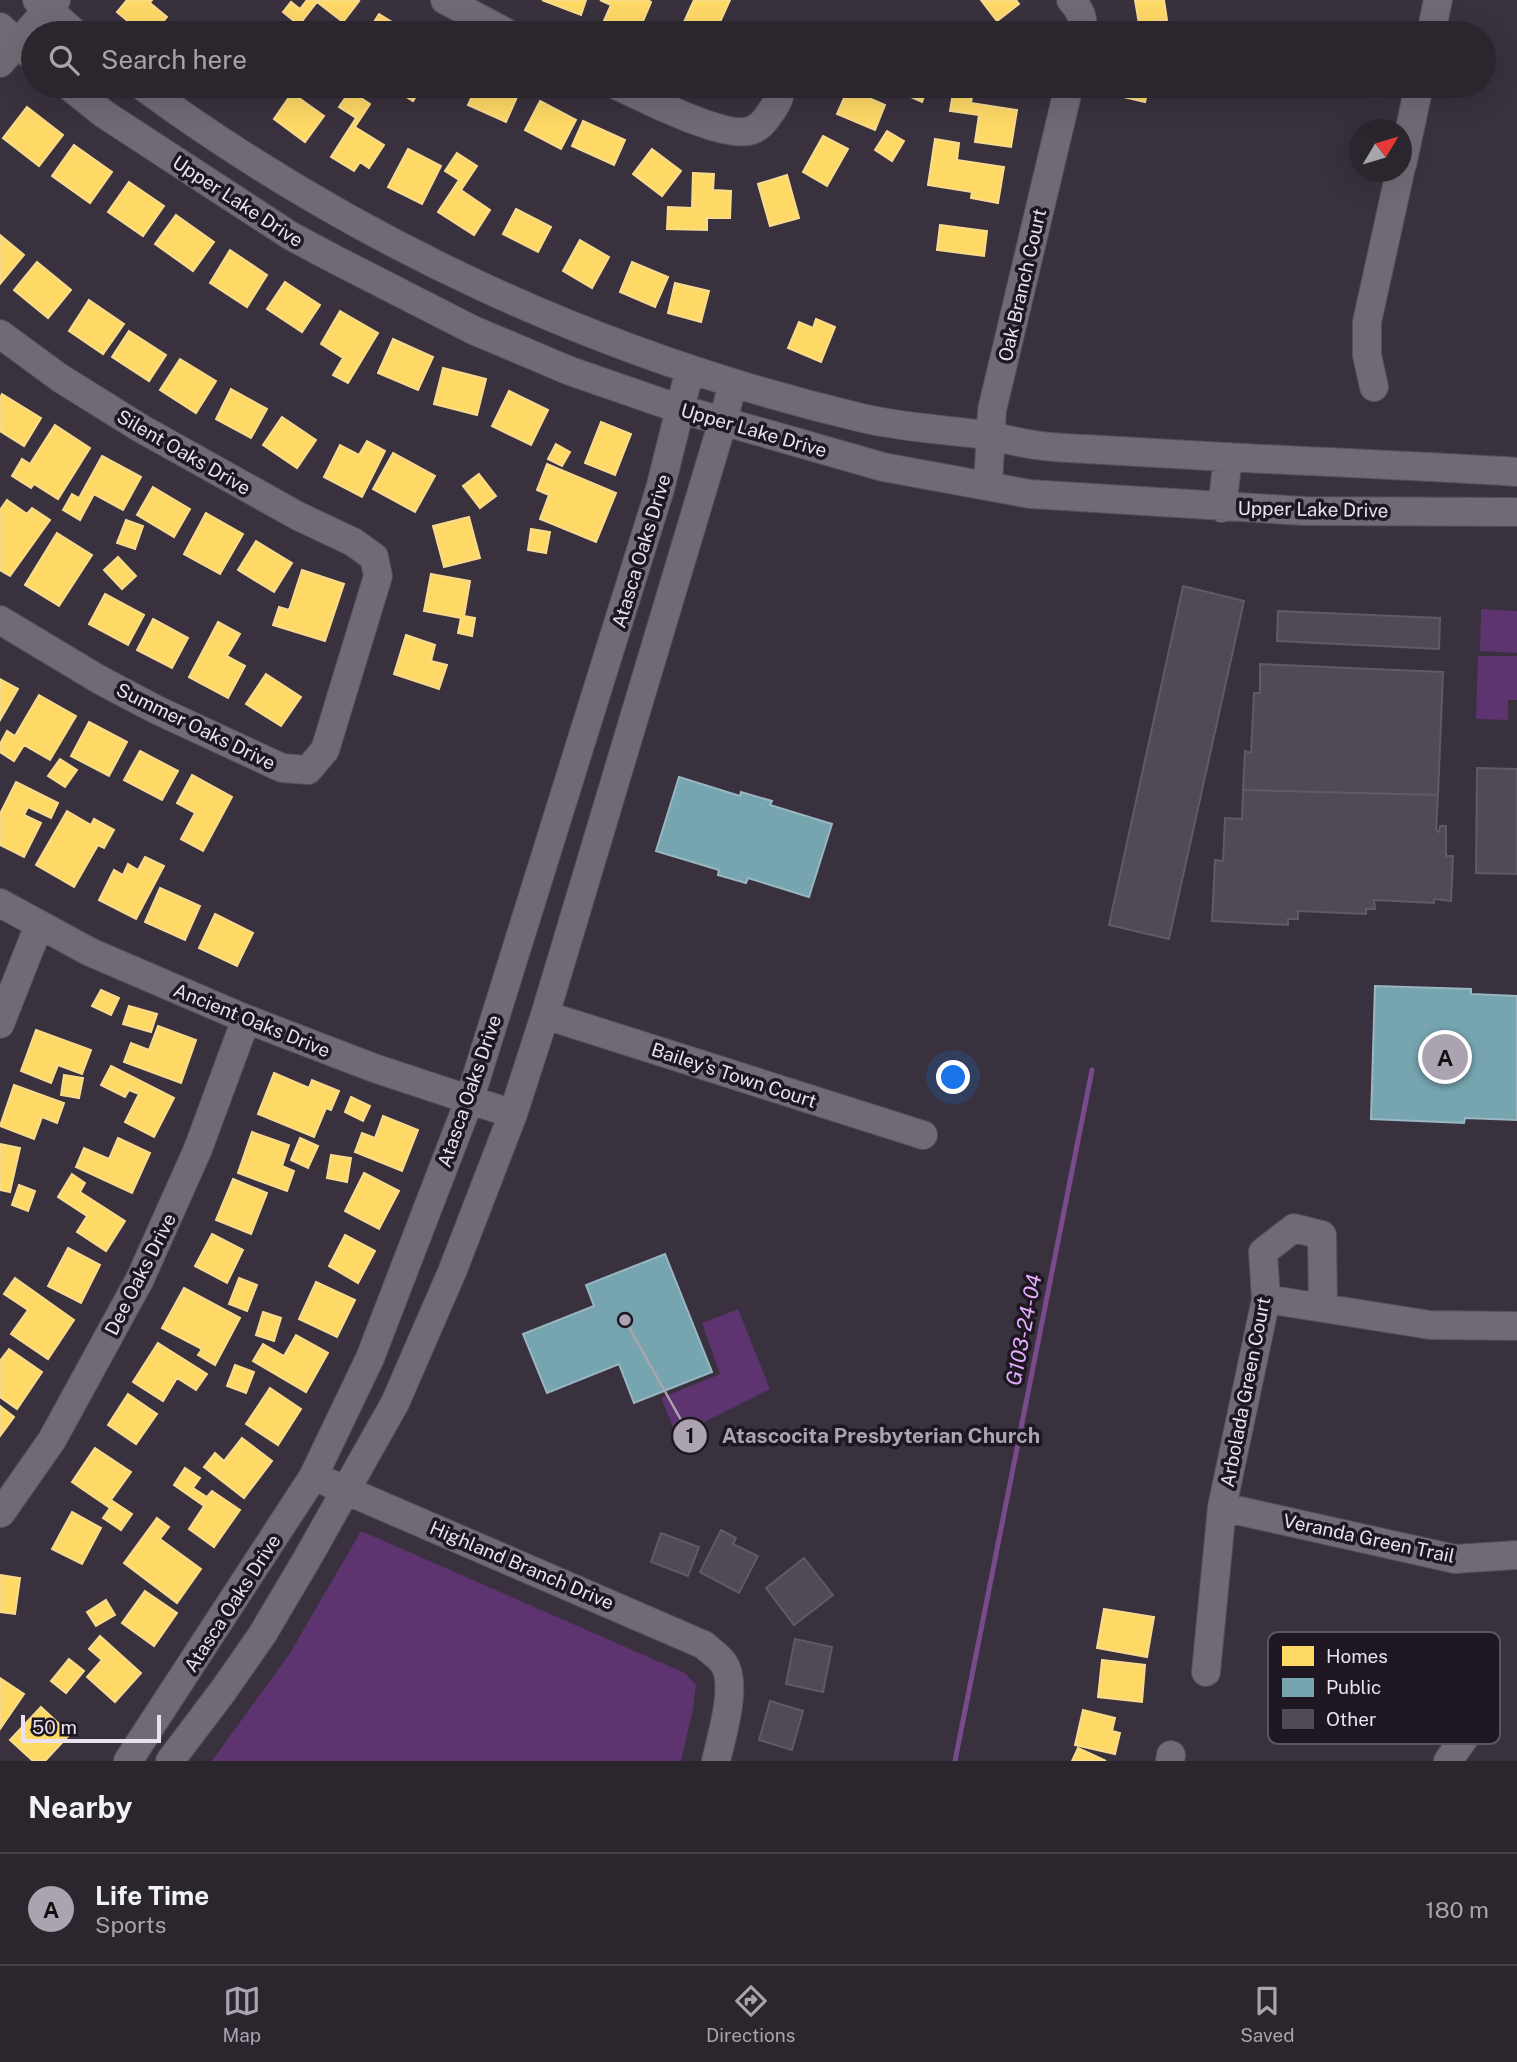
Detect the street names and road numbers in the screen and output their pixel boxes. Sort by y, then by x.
street label: Upper Lake Drive [169,151,307,251]
street label: Oak Branch Court [994,206,1050,364]
street label: Upper Lake Drive [678,399,830,461]
street label: Silent Oaks Drive [113,405,255,499]
street label: Atasca Oaks Drive [607,472,675,630]
street label: Upper Lake Drive [1237,497,1389,521]
street label: Summer Oaks Drive [113,678,279,774]
street label: Ancient Oaks Drive [170,979,334,1061]
street label: Atasca Oaks Drive [433,1012,505,1170]
street label: Bailey's Town Court [649,1038,819,1112]
street label: Dee Oaks Drive [100,1210,180,1338]
street label: Arbolada Green Court [1216,1295,1274,1489]
street label: Veranda Green Trail [1281,1509,1457,1567]
street label: Highland Branch Drive [427,1516,617,1614]
street label: Atasca Oaks Drive [179,1530,285,1676]

